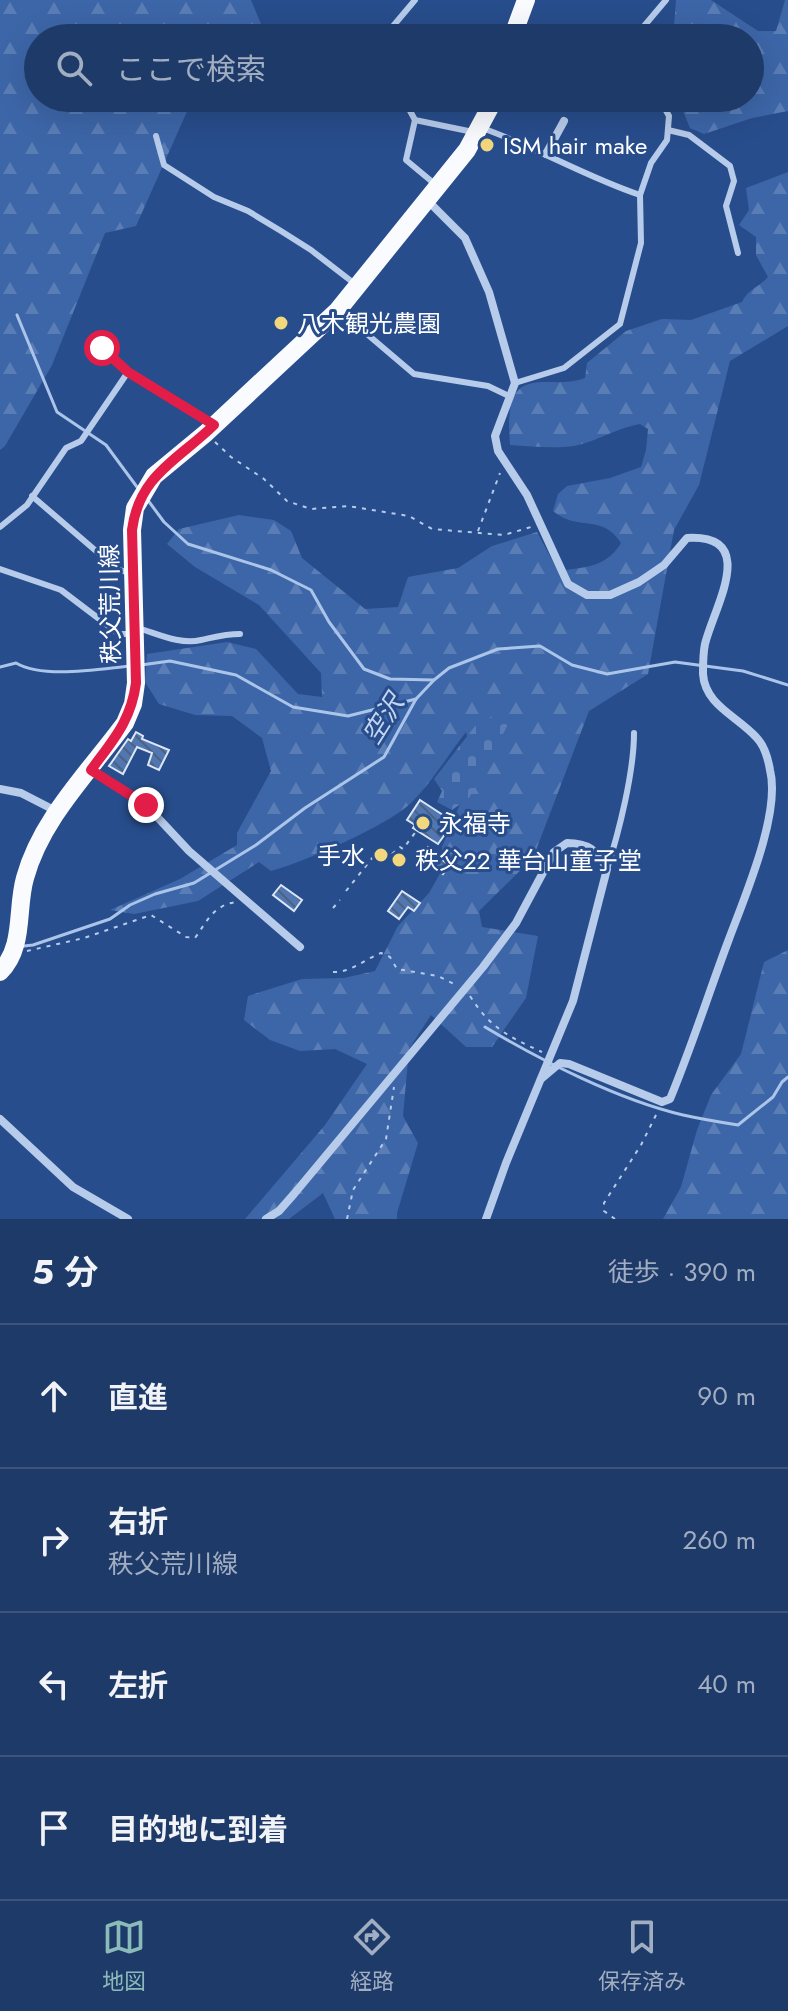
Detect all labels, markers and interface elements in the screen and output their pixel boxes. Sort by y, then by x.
search box [24,24,764,112]
icon: search [52,46,96,90]
text: ここで検索 [116,48,266,91]
place label: ISM hair make [503,128,647,163]
marker: ISM hair make [478,136,496,154]
place label: 八木観光農園 [297,306,441,341]
marker: 八木観光農園 [272,314,290,332]
route start [84,330,120,366]
street label: 秩父荒川線 [91,544,129,664]
water label: 空沢 [353,684,414,751]
route end [128,787,164,823]
place label: 永福寺 [439,806,511,841]
marker: 永福寺 [414,814,432,832]
place label: 手水 [317,838,365,873]
place label: 秩父22 華台山童子堂 [415,843,642,878]
marker: 手水 [372,846,390,864]
marker: 秩父22 華台山童子堂 [390,851,408,869]
text: 5 分 [32,1248,98,1297]
text: 徒歩 · 390 m [608,1253,756,1291]
icon: ahead [32,1374,76,1418]
text: 直進 [108,1376,168,1419]
text: 90 m [697,1377,756,1415]
text: 右折 [108,1500,168,1543]
icon: right [32,1518,76,1562]
text: 260 m [683,1521,756,1559]
text: 秩父荒川線 [108,1545,238,1583]
icon: left [32,1662,76,1706]
text: 左折 [108,1664,168,1707]
text: 40 m [697,1665,756,1703]
icon: arrive [32,1806,76,1850]
text: 目的地に到着 [108,1808,288,1851]
tab: 地図 [102,1915,146,1997]
tab: 経路 [350,1915,394,1997]
tab: 保存済み [598,1915,686,1997]

